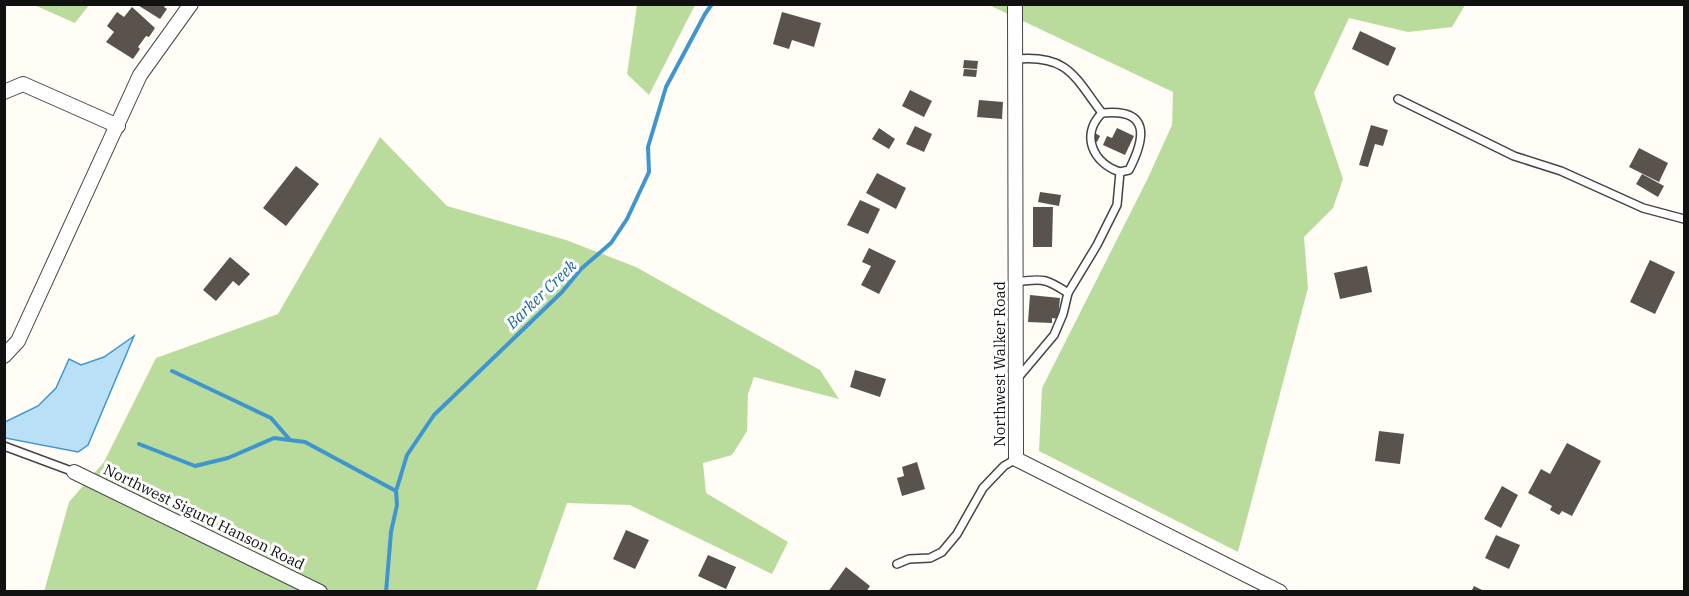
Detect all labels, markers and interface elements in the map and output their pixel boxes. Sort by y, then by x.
water label: Barker Creek [501,255,581,333]
street label: Northwest Walker Road [990,281,1009,447]
street label: Northwest Sigurd Hanson Road [101,459,308,574]

